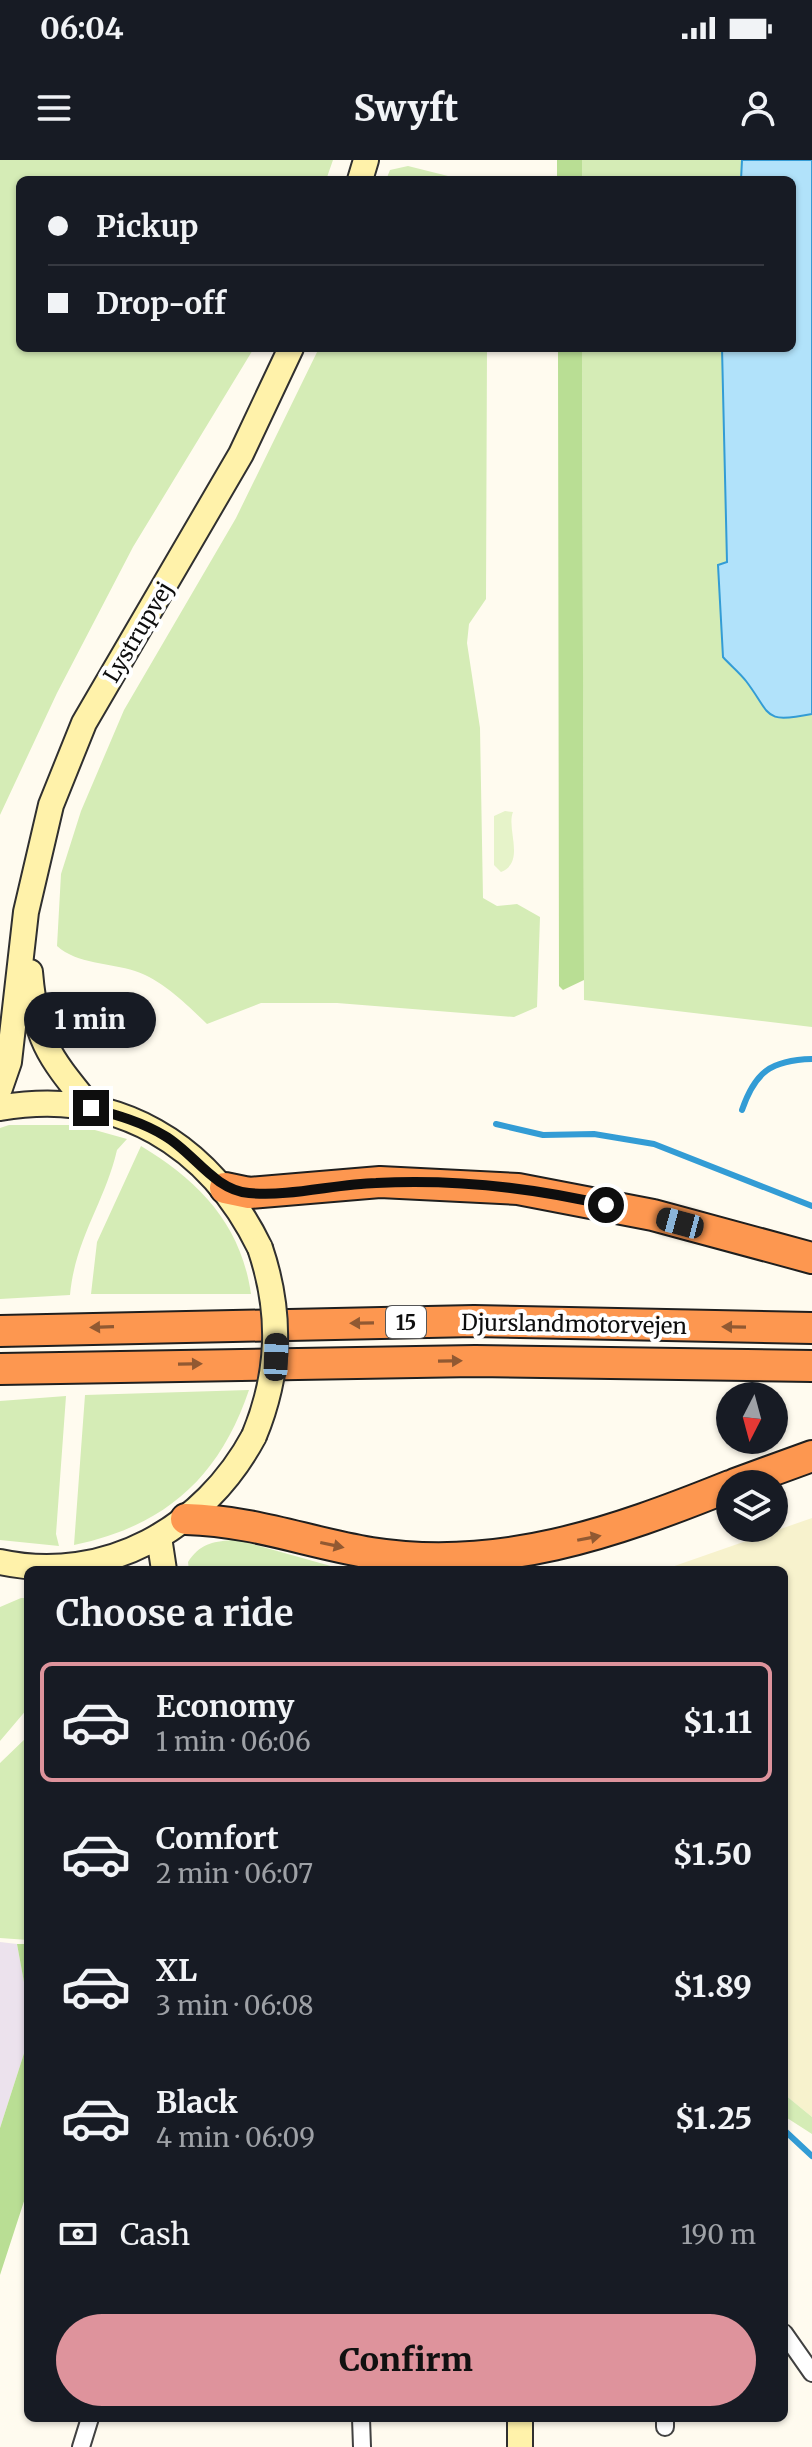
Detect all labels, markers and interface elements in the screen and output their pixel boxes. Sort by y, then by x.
text: 06:04 [40,9,124,47]
icon: menu [32,86,76,130]
text: Swyft [354,86,458,131]
icon: person [736,86,780,130]
text: Pickup [96,207,198,245]
text: Drop-off [96,284,226,322]
street label: Lystrupvej [97,577,179,687]
callout: 1 min [25,992,157,1048]
text: 1 min [54,1003,126,1036]
route end [73,1090,109,1126]
route start [588,1187,624,1223]
car [654,1205,706,1241]
road number: 15 [386,1306,426,1338]
street label: Djurslandmotorvejen [461,1308,688,1340]
one-way arrow [349,1316,374,1329]
one-way arrow [721,1320,746,1333]
one-way arrow [89,1321,114,1334]
car [263,1333,289,1381]
one-way arrow [438,1355,463,1367]
one-way arrow [178,1358,203,1371]
north arrow [716,1382,788,1454]
map controls [716,1382,788,1542]
button: layers [716,1470,788,1542]
one-way arrow [577,1531,602,1543]
one-way arrow [320,1539,345,1552]
text: Choose a ride [56,1591,293,1636]
icon: car [60,1686,132,1758]
text: Economy [156,1687,294,1725]
text: $1.11 [683,1703,752,1741]
text: 1 min · 06:06 [156,1725,311,1758]
icon: car [60,1818,132,1890]
text: Comfort [156,1819,279,1857]
text: $1.50 [673,1835,752,1873]
text: 2 min · 06:07 [156,1857,313,1890]
icon: car [60,1950,132,2022]
text: XL [156,1951,197,1989]
text: $1.89 [673,1967,752,2005]
text: 3 min · 06:08 [156,1989,314,2022]
icon: car [60,2082,132,2154]
text: Black [156,2083,238,2121]
text: $1.25 [675,2099,752,2137]
text: 4 min · 06:09 [156,2121,315,2154]
icon: cash [56,2212,100,2256]
text: Cash [120,2215,190,2253]
text: 190 m [681,2218,756,2251]
button: Confirm [56,2314,756,2406]

